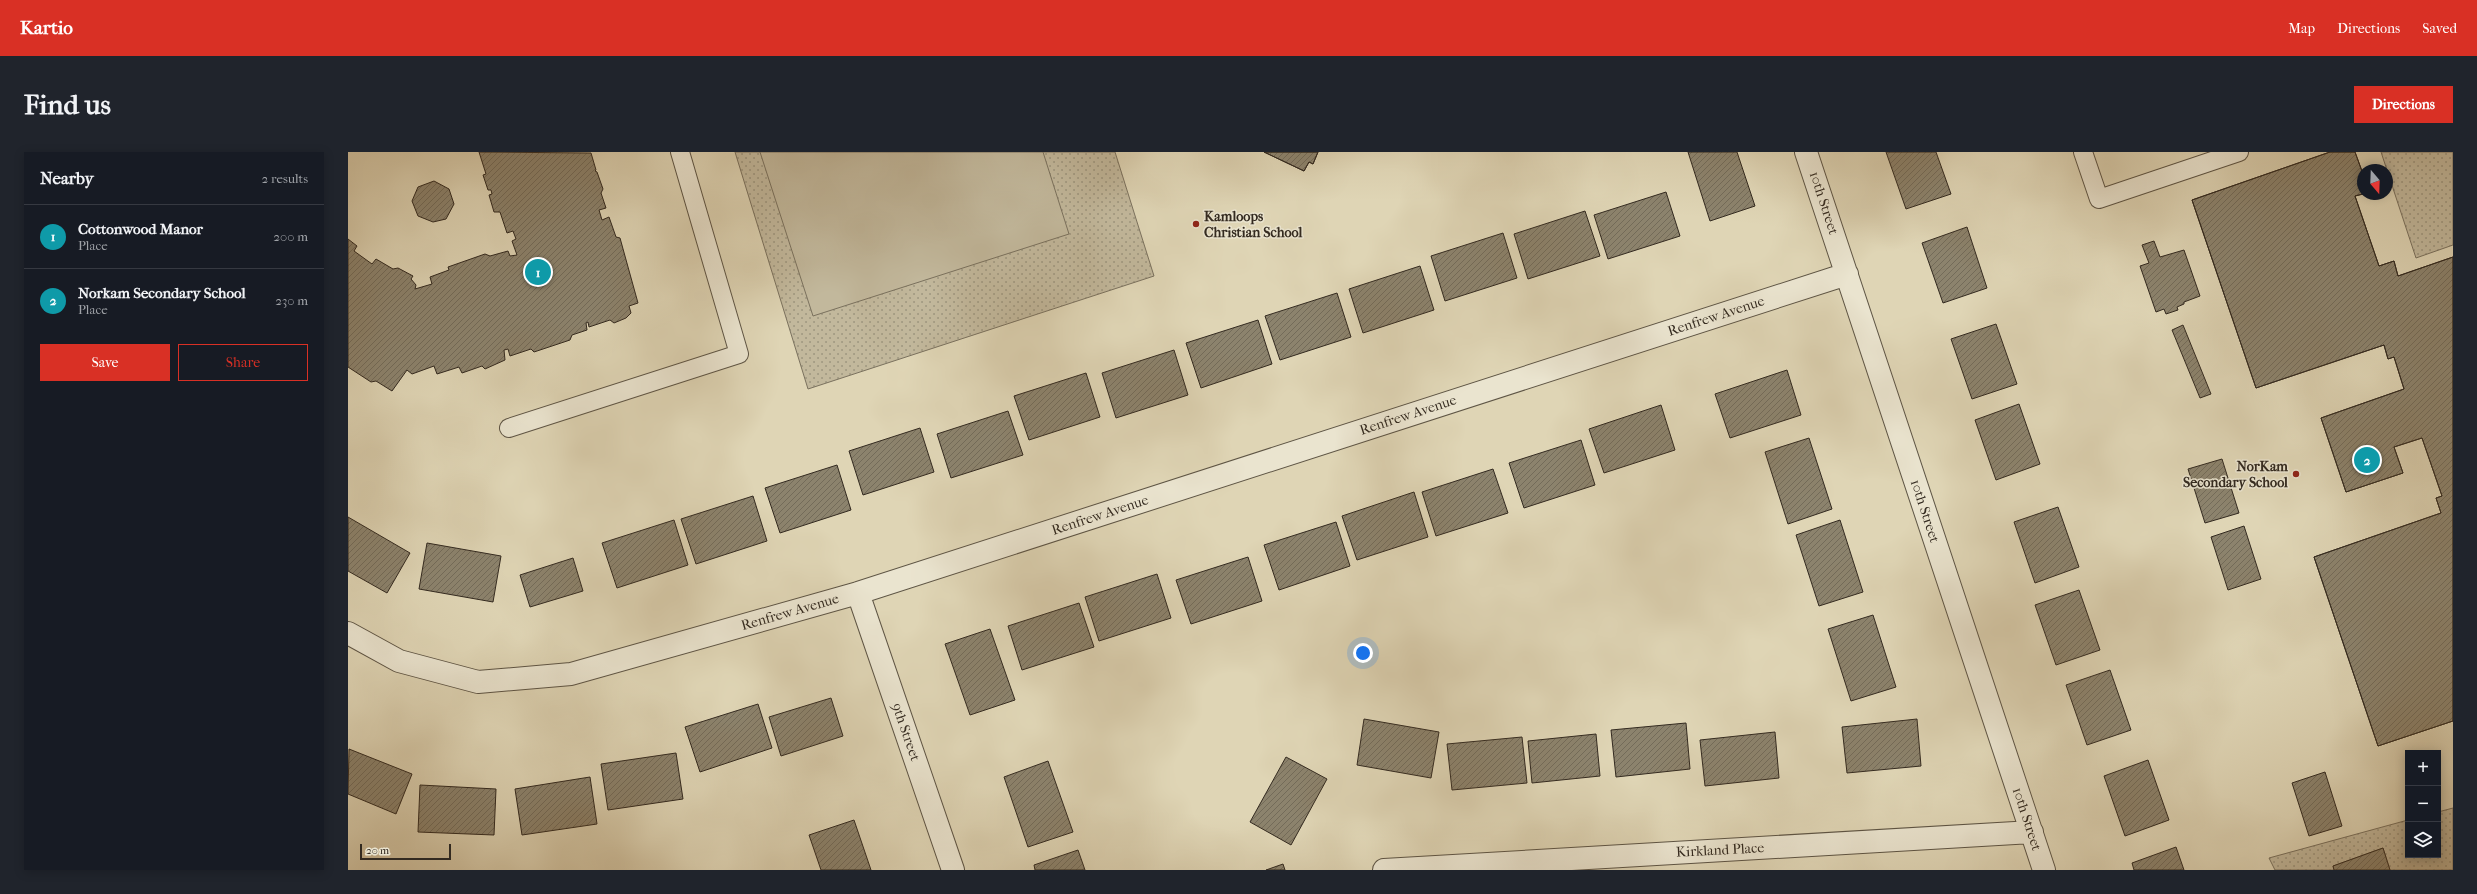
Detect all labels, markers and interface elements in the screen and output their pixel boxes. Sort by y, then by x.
text: Kartio [20,17,73,39]
text: Map [2288,20,2315,37]
text: Directions [2337,20,2400,37]
text: Saved [2422,20,2457,37]
button: Directions [2354,86,2453,123]
text: Find us [24,88,111,121]
north arrow [2357,164,2393,200]
text: Nearby [40,168,94,188]
street label: 10th Street [1806,169,1842,237]
text: 2 results [262,171,308,186]
place label: Kamloops Christian School [1204,208,1303,241]
marker: Kamloops Christian School [1191,219,1201,229]
text: Cottonwood Manor [78,220,203,238]
text: 1 [51,229,55,244]
text: 200 m [273,229,308,244]
text: Place [78,238,108,253]
pin: 1 [525,257,551,287]
text: Norkam Secondary School [78,284,246,302]
street label: Renfrew Avenue [1665,292,1767,340]
text: 2 [50,293,56,308]
text: 230 m [275,293,308,308]
text: Place [78,302,108,317]
button: Save [40,344,170,381]
button: Share [178,344,308,381]
street label: Renfrew Avenue [1357,391,1459,439]
pin: 2 [2354,445,2380,475]
place label: NorKam Secondary School [2183,458,2288,491]
marker: NorKam Secondary School [2291,469,2301,479]
street label: 10th Street [1907,477,1943,545]
street label: Renfrew Avenue [1049,491,1151,539]
street label: Renfrew Avenue [739,590,841,634]
your location [1353,643,1373,663]
street label: 9th Street [888,701,924,763]
map controls [2405,750,2441,858]
button: + [2405,750,2441,786]
street label: 10th Street [2009,785,2045,853]
button: − [2405,786,2441,822]
button: layers [2405,822,2441,858]
street label: Kirkland Place [1675,839,1765,861]
scale bar [360,842,451,861]
text: 20 m [366,844,389,857]

